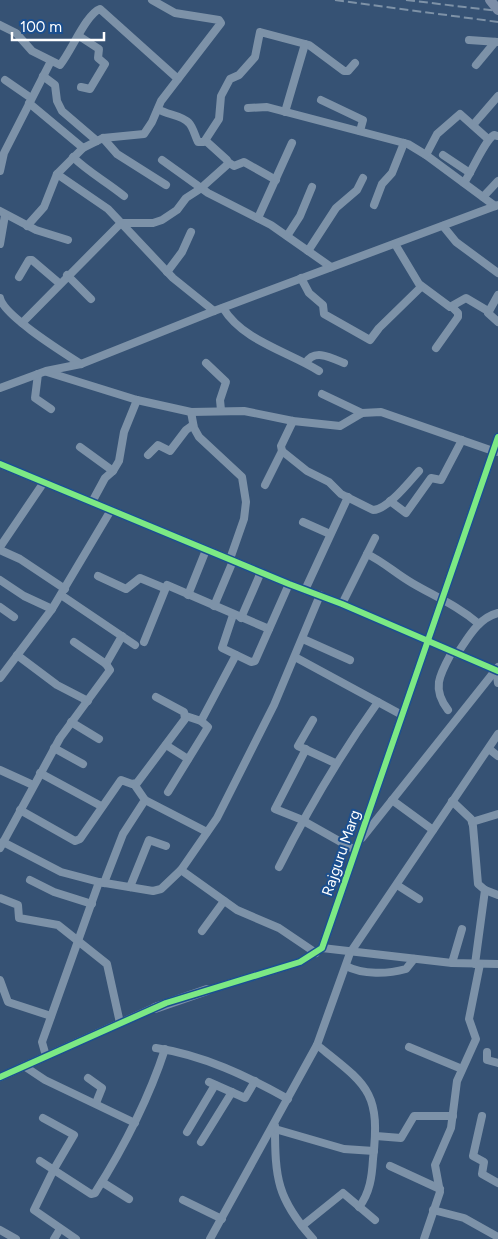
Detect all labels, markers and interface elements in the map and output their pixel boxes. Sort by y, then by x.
scale bar [12,10,105,42]
text: 100 m [20,18,62,36]
street label: Rajguru Marg [318,808,364,898]

